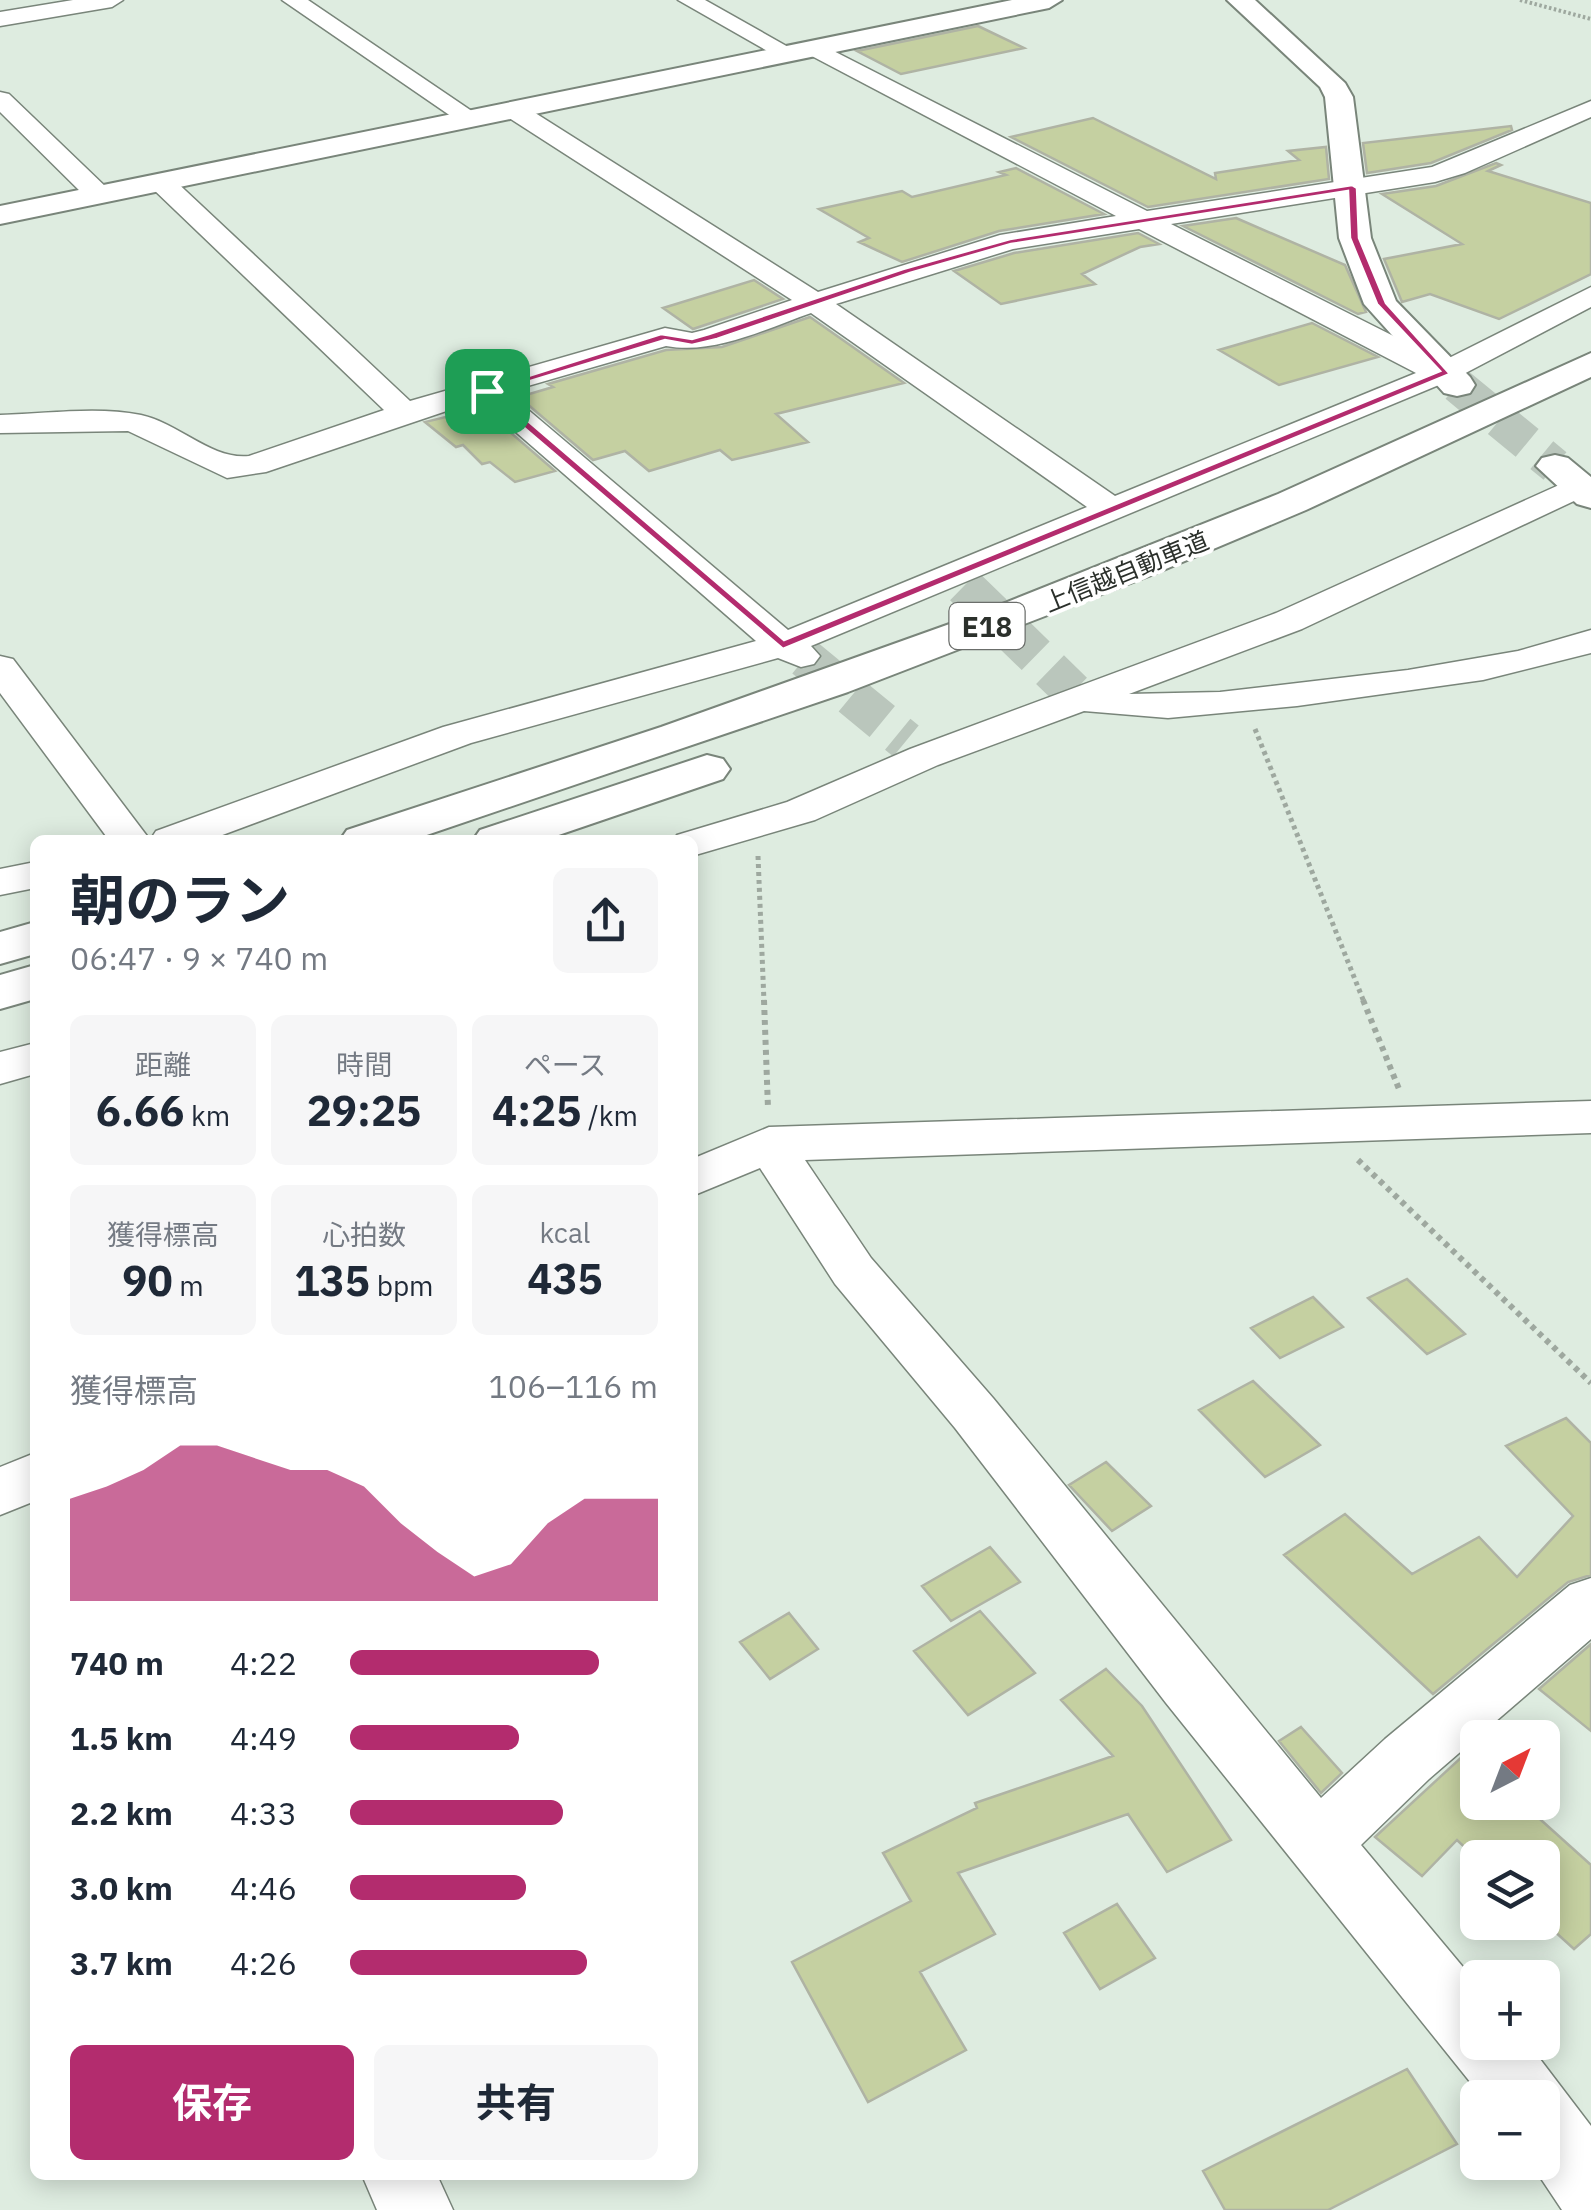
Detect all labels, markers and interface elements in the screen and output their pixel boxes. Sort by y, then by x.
pin [445,349,530,434]
icon: arrive [460,364,515,419]
street label: 上信越自動車道 [1039,523,1213,619]
road number: E18 [950,603,1024,649]
text: 朝のラン [70,864,290,935]
button: share [553,868,658,973]
text: 06:47 · 9 × 740 m [70,937,328,979]
text: 距離 [135,1046,191,1083]
text: 時間 [336,1046,392,1083]
text: ペース [524,1046,606,1083]
text: 6.66 [96,1083,184,1138]
text: 29:25 [307,1083,421,1138]
text: 4:25 [492,1083,581,1138]
text: km [184,1097,230,1134]
text: /km [581,1097,638,1134]
text: kcal [540,1214,590,1251]
text: 獲得標高 [107,1216,219,1253]
text: 心拍数 [322,1216,406,1253]
text: 435 [527,1251,603,1306]
text: 90 [122,1253,173,1308]
text: 135 [294,1253,370,1308]
text: m [173,1267,204,1304]
text: bpm [370,1267,434,1304]
text: 106–116 m [488,1365,658,1407]
text: 獲得標高 [70,1369,198,1411]
text: 740 m [70,1642,164,1684]
text: 4:22 [230,1642,297,1684]
text: 1.5 km [70,1717,173,1759]
text: 4:49 [230,1717,297,1759]
north arrow [1460,1720,1560,1820]
map controls [1460,1720,1560,2180]
text: 2.2 km [70,1792,173,1834]
text: 4:33 [230,1792,297,1834]
button: layers [1460,1840,1560,1940]
text: 3.0 km [70,1867,173,1909]
text: 4:46 [230,1867,297,1909]
text: 3.7 km [70,1942,173,1984]
text: 4:26 [230,1942,297,1984]
button: + [1460,1960,1560,2060]
button: 保存 [70,2045,354,2160]
button: 共有 [374,2045,658,2160]
button: − [1460,2080,1560,2180]

